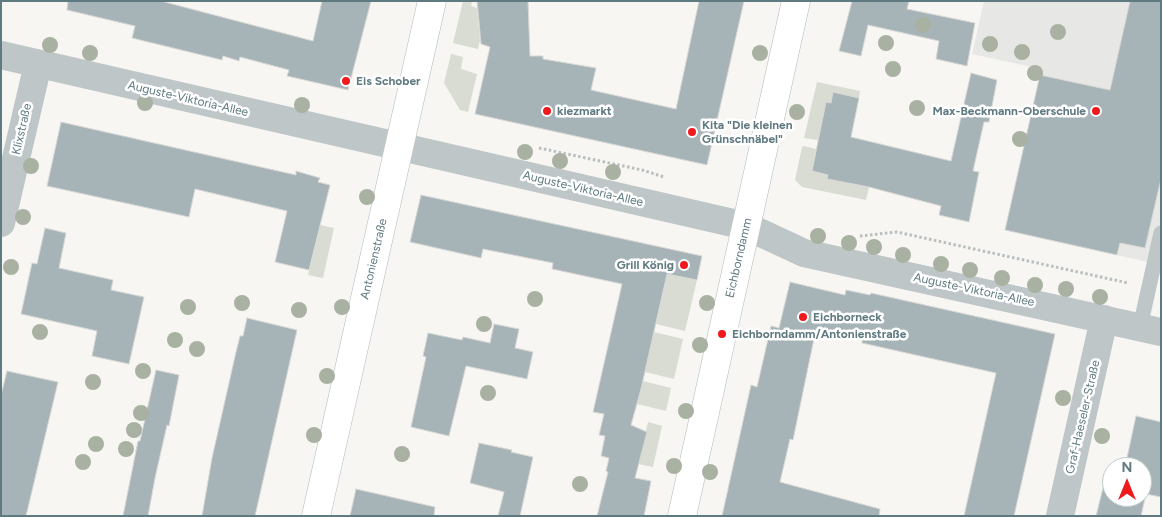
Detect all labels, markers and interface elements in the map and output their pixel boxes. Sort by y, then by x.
place label: Eis Schober [356,74,421,88]
marker: Eis Schober [340,75,352,87]
street label: Auguste-Viktoria-Allee [126,78,250,120]
street label: Klixstraße [9,102,35,156]
place label: kiezmarkt [557,104,612,118]
place label: Max-Beckmann-Oberschule [932,104,1086,118]
marker: kiezmarkt [541,105,553,117]
marker: Max-Beckmann-Oberschule [1090,105,1102,117]
place label: Kita "Die kleinen Grünschnäbel" [702,118,793,146]
marker: Kita "Die kleinen Grünschnäbel" [686,126,698,138]
street label: Auguste-Viktoria-Allee [521,168,645,210]
street label: Antonienstraße [358,217,390,301]
street label: Eichborndamm [723,217,755,299]
place label: Grill König [617,258,674,272]
marker: Grill König [678,259,690,271]
street label: Auguste-Viktoria-Allee [912,270,1036,310]
place label: Eichborneck [813,310,882,324]
marker: Eichborneck [797,311,809,323]
place label: Eichborndamm/Antonienstraße [732,327,906,341]
marker: Eichborndamm/Antonienstraße [716,328,728,340]
street label: Graf-Haeseler-Straße [1063,359,1103,475]
north arrow [1102,457,1152,507]
text: N [1122,459,1132,476]

